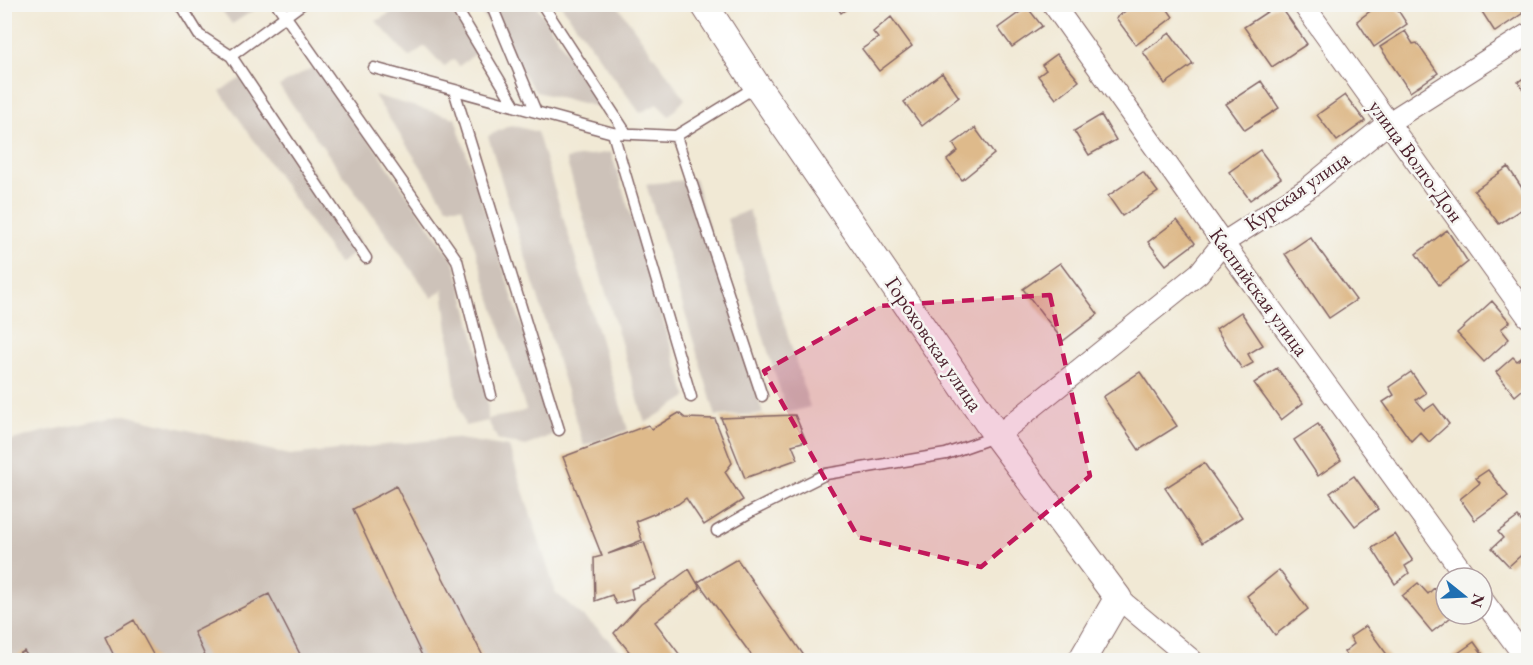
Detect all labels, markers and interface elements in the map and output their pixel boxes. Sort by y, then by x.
street label: улица Волго-Дон [1363,94,1470,227]
street label: Курская улица [1239,144,1355,237]
street label: Каспийская улица [1204,222,1315,362]
street label: Гороховская улица [879,271,990,417]
north arrow [1434,566,1494,626]
text: N [1466,591,1490,610]

